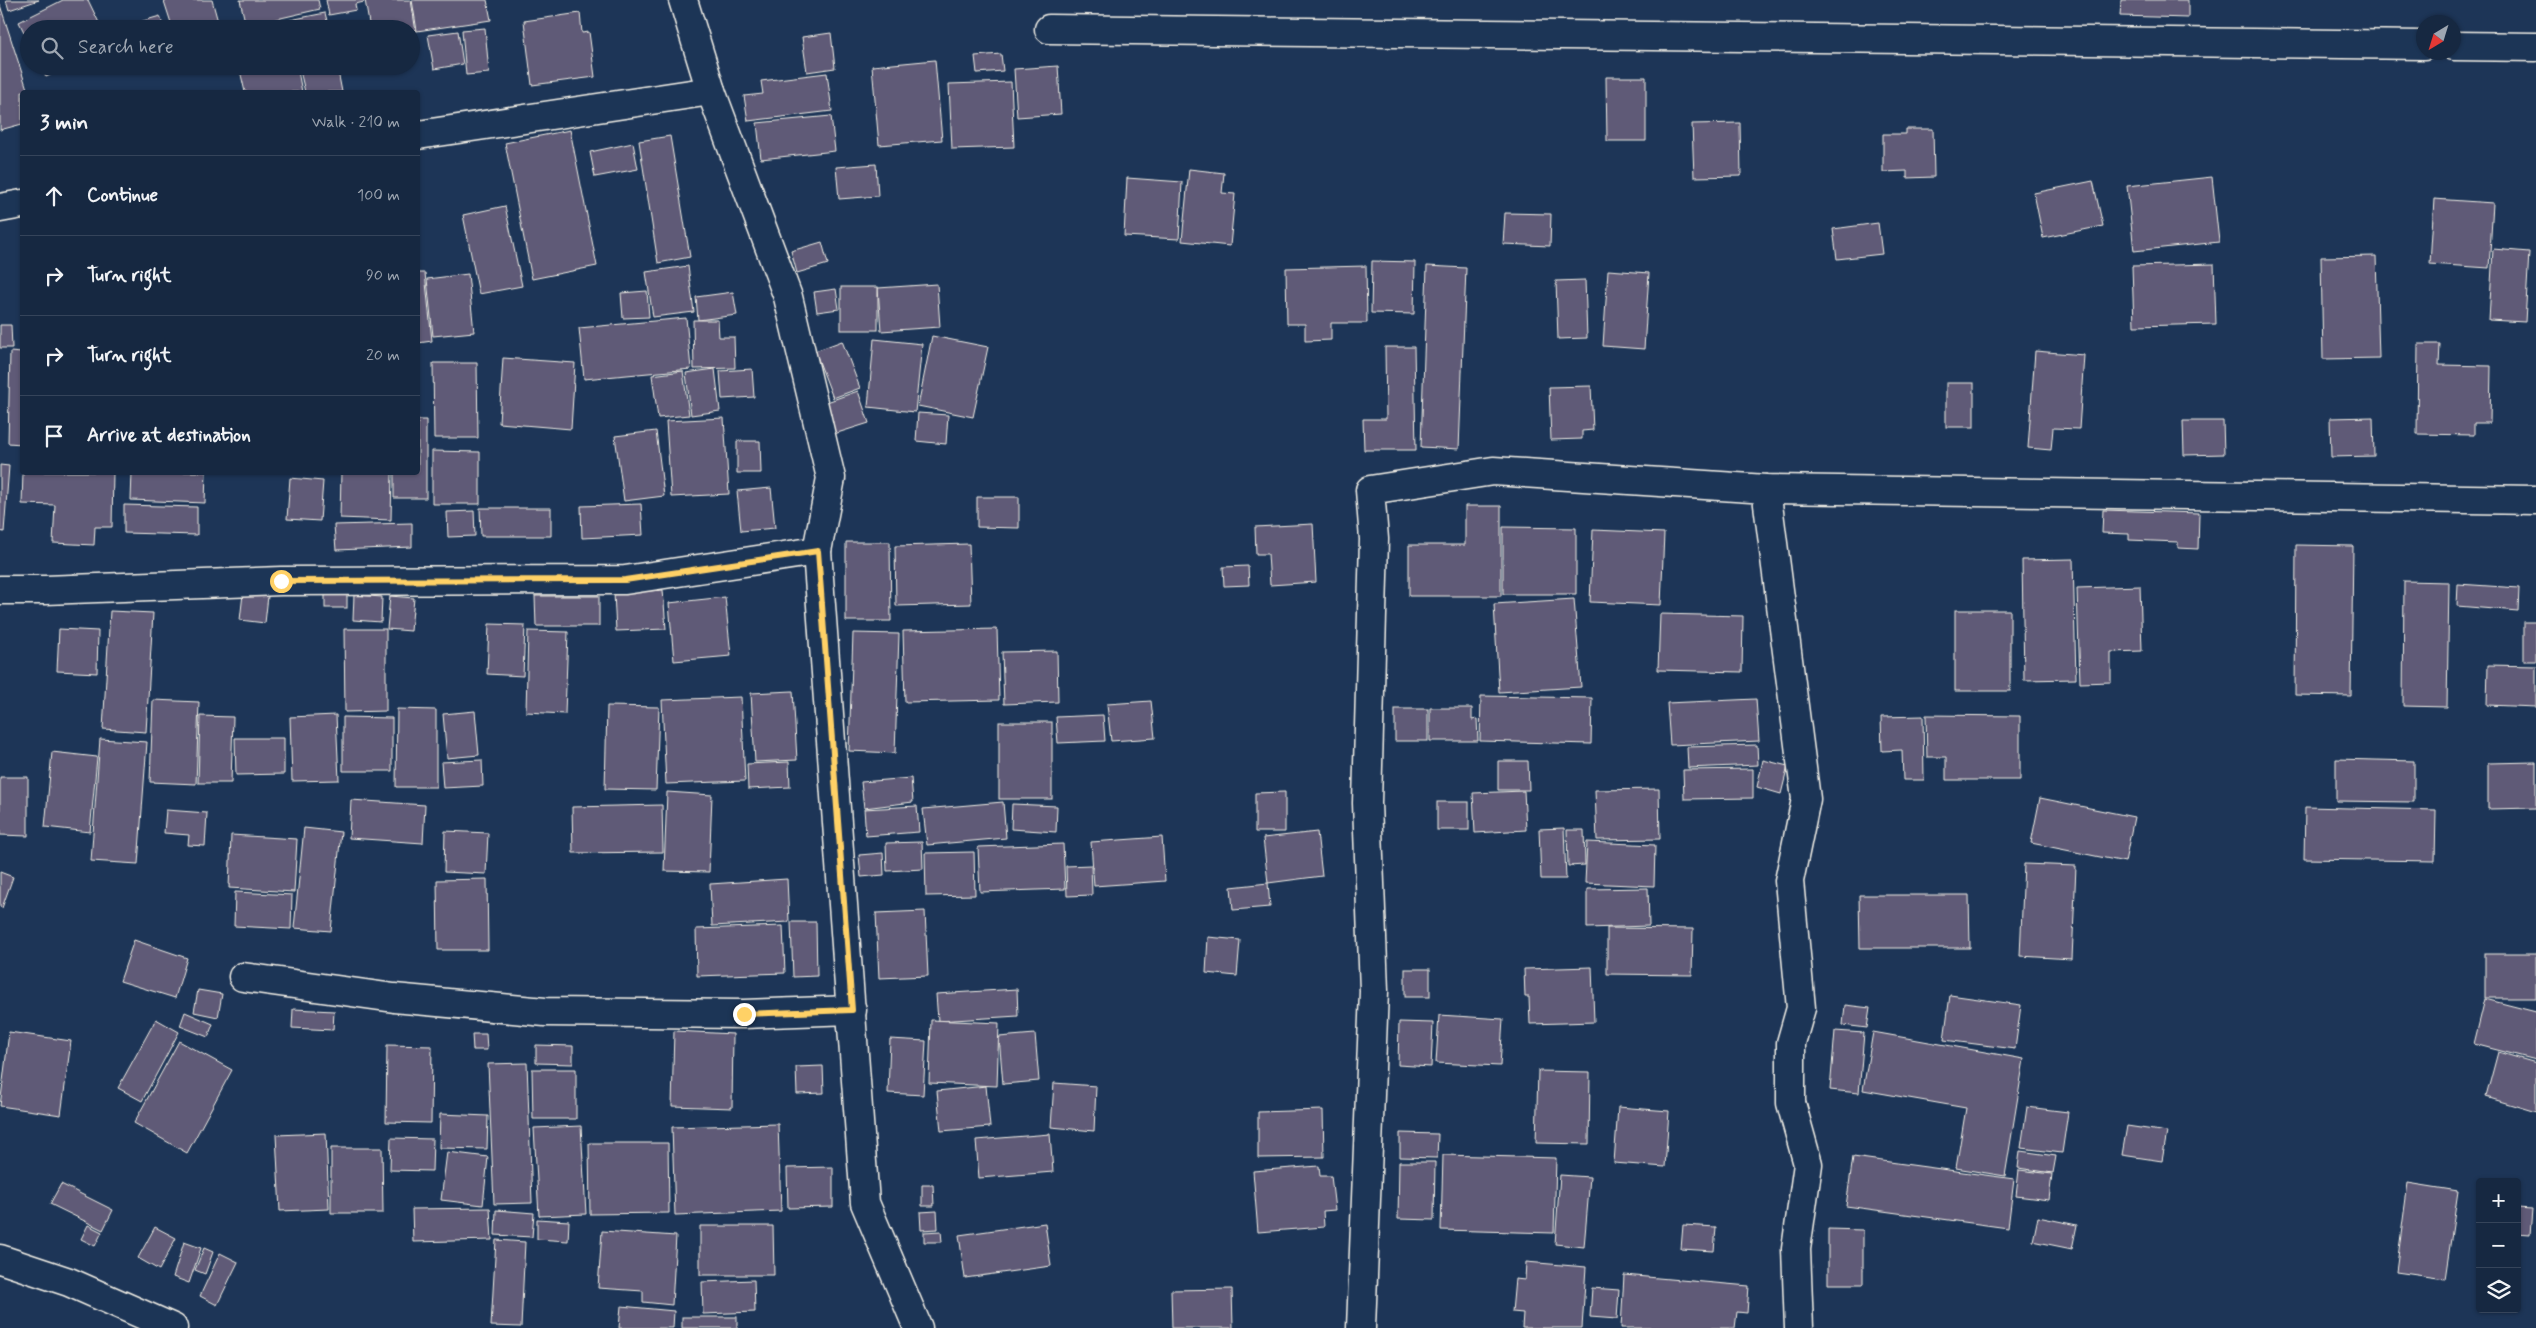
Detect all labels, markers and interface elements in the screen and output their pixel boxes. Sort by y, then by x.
north arrow [2416,15,2461,60]
search box [20,20,420,75]
icon: search [38,34,66,62]
text: Search here [78,35,174,60]
text: 3 min [40,109,88,137]
text: Walk · 210 m [312,112,400,133]
icon: ahead [40,182,68,210]
text: Continue [87,183,158,208]
text: 100 m [357,185,400,206]
icon: right [40,262,68,290]
text: Turn right [87,263,171,288]
text: 90 m [366,265,400,286]
icon: right [40,342,68,370]
text: Turn right [87,343,171,368]
text: 20 m [366,345,400,366]
icon: arrive [40,422,68,450]
text: Arrive at destination [87,423,251,448]
route start [270,570,293,593]
route end [733,1003,756,1026]
map controls [2476,1178,2521,1313]
button: + [2476,1178,2521,1223]
button: − [2476,1223,2521,1268]
button: layers [2476,1268,2521,1313]

